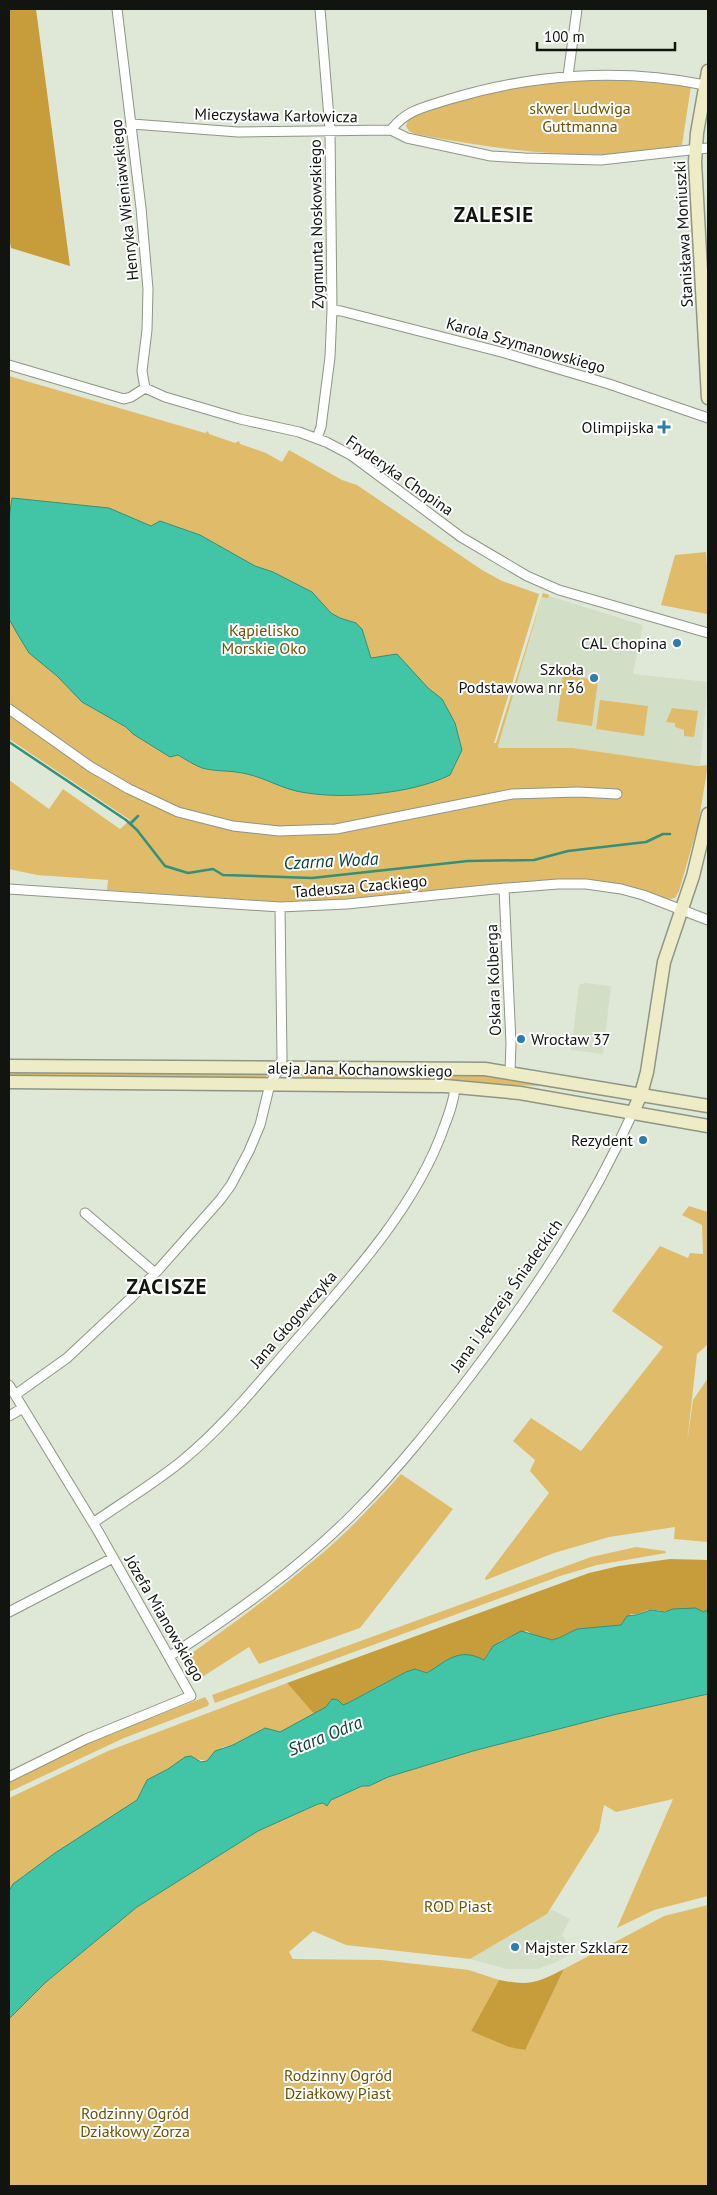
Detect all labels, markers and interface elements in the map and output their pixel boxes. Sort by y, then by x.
scale bar [537,20,674,52]
text: 100 m [544,27,585,46]
park label: skwer Ludwiga Guttmanna [529,98,631,136]
street label: Mieczysława Karłowicza [194,104,358,126]
street label: Henryka Wieniawskiego [106,118,142,282]
street label: Zygmunta Noskowskiego [305,139,327,309]
street label: Stanisława Moniuszki [669,160,697,308]
district label: ZALESIE [454,201,534,228]
street label: Karola Szymanowskiego [444,313,608,377]
place label: Olimpijska [582,417,654,437]
marker: Olimpijska [658,421,670,433]
street label: Fryderyka Chopina [342,430,458,520]
park label: Kąpielisko Morskie Oko [222,620,306,658]
place label: CAL Chopina [581,633,667,653]
marker: CAL Chopina [671,637,683,649]
place label: Szkoła Podstawowa nr 36 [458,659,584,697]
marker: Szkoła Podstawowa nr 36 [588,672,600,684]
water label: Czarna Woda [283,847,379,874]
street label: Tadeusza Czackiego [292,870,428,902]
street label: Oskara Kolberga [481,924,505,1036]
place label: Wrocław 37 [531,1029,611,1049]
marker: Wrocław 37 [515,1033,527,1045]
street label: aleja Jana Kochanowskiego [267,1057,453,1081]
place label: Rezydent [571,1130,634,1150]
marker: Rezydent [637,1134,649,1146]
street label: Jana i Jędrzeja Śniadeckich [445,1215,566,1376]
street label: Jana Głogowczyka [245,1266,341,1372]
district label: ZACISZE [127,1273,207,1300]
street label: Józefa Mianowskiego [120,1550,209,1685]
water label: Stara Odra [284,1710,366,1761]
park label: ROD Piast [424,1896,492,1916]
place label: Majster Szklarz [525,1937,628,1957]
marker: Majster Szklarz [509,1941,521,1953]
park label: Rodzinny Ogród Działkowy Piast [284,2065,392,2103]
park label: Rodzinny Ogród Działkowy Zorza [80,2103,190,2141]

